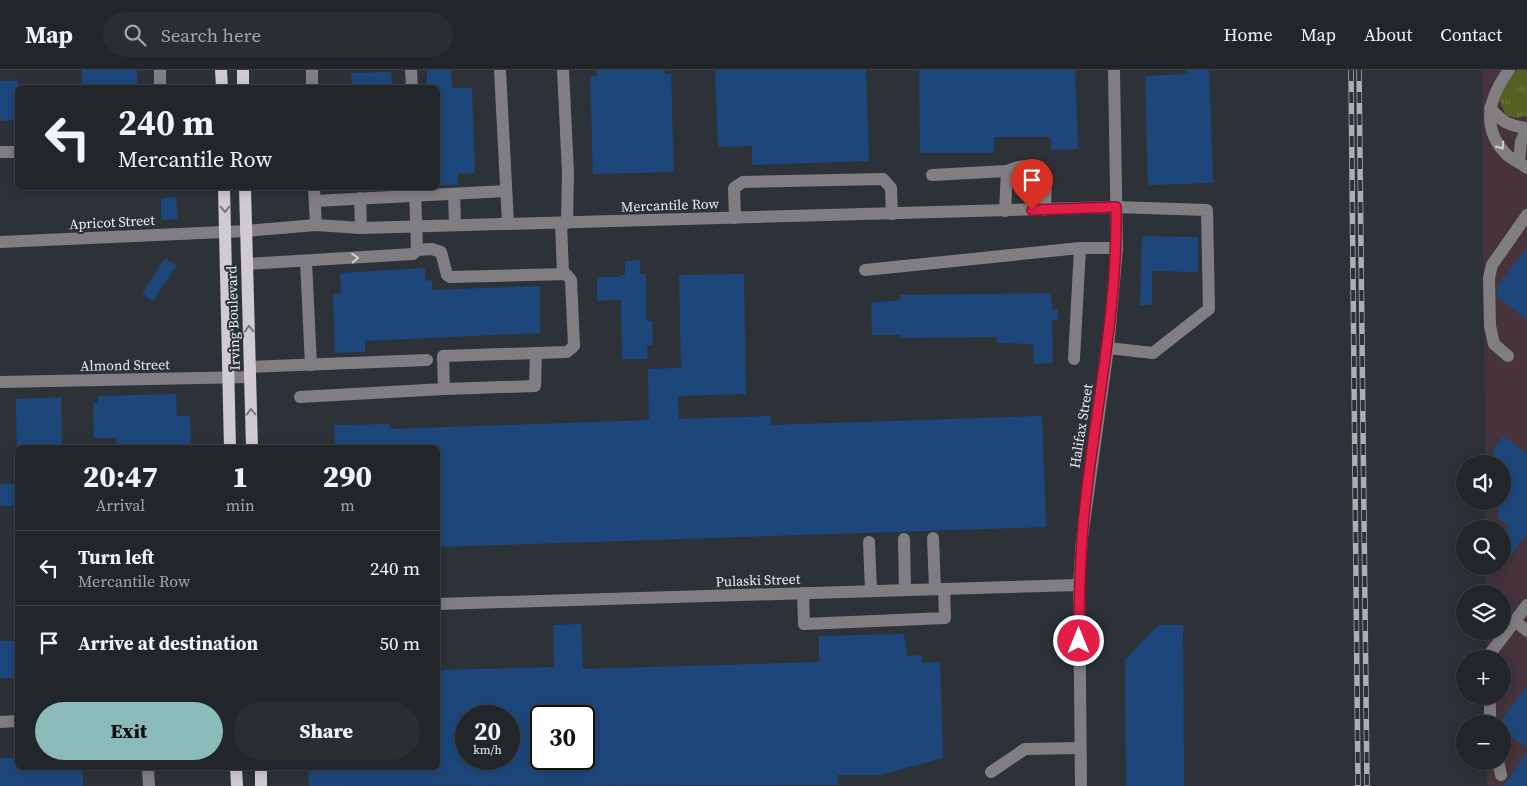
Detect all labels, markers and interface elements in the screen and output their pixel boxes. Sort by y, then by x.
search box [103,12,453,57]
text: Map [25,18,73,51]
icon: search [121,21,149,49]
text: Search here [161,22,261,48]
text: Home [1224,22,1273,47]
text: Map [1301,22,1336,47]
text: About [1364,22,1412,47]
text: Contact [1440,22,1502,47]
text: 240 m [118,99,214,147]
icon: left [35,105,100,170]
one-way arrow [1495,140,1504,150]
text: Mercantile Row [118,144,272,174]
pin [1011,159,1053,210]
icon: arrive [1018,166,1046,194]
street label: Mercantile Row [621,193,720,217]
one-way arrow [219,206,230,214]
street label: Apricot Street [69,210,156,234]
one-way arrow [351,253,359,264]
street label: Irving Boulevard [221,265,245,371]
one-way arrow [244,324,254,332]
street label: Almond Street [80,354,170,376]
street label: Halifax Street [1064,382,1098,470]
one-way arrow [246,408,257,416]
map controls [1456,455,1511,770]
button: sound [1456,455,1511,510]
text: 20:47 [83,456,158,497]
text: 1 [232,456,249,497]
text: 290 [323,456,372,497]
text: Arrival [96,494,145,516]
text: min [226,494,255,516]
text: m [340,494,355,516]
button: search [1456,520,1511,575]
text: Turn left [78,544,154,570]
icon: left [35,554,63,582]
text: 240 m [370,555,420,581]
street label: Pulaski Street [715,569,801,591]
text: Mercantile Row [78,570,190,592]
button: layers [1456,585,1511,640]
position arrow [1052,614,1104,666]
icon: arrive [35,629,63,657]
text: Arrive at destination [78,630,258,656]
text: 50 m [379,630,420,656]
button: + [1456,650,1511,705]
button: Exit [35,702,223,760]
button: Share [233,702,420,760]
speed limit sign: 30 [530,705,595,770]
text: 20 [474,714,501,748]
button: − [1456,715,1511,770]
text: km/h [473,742,502,758]

